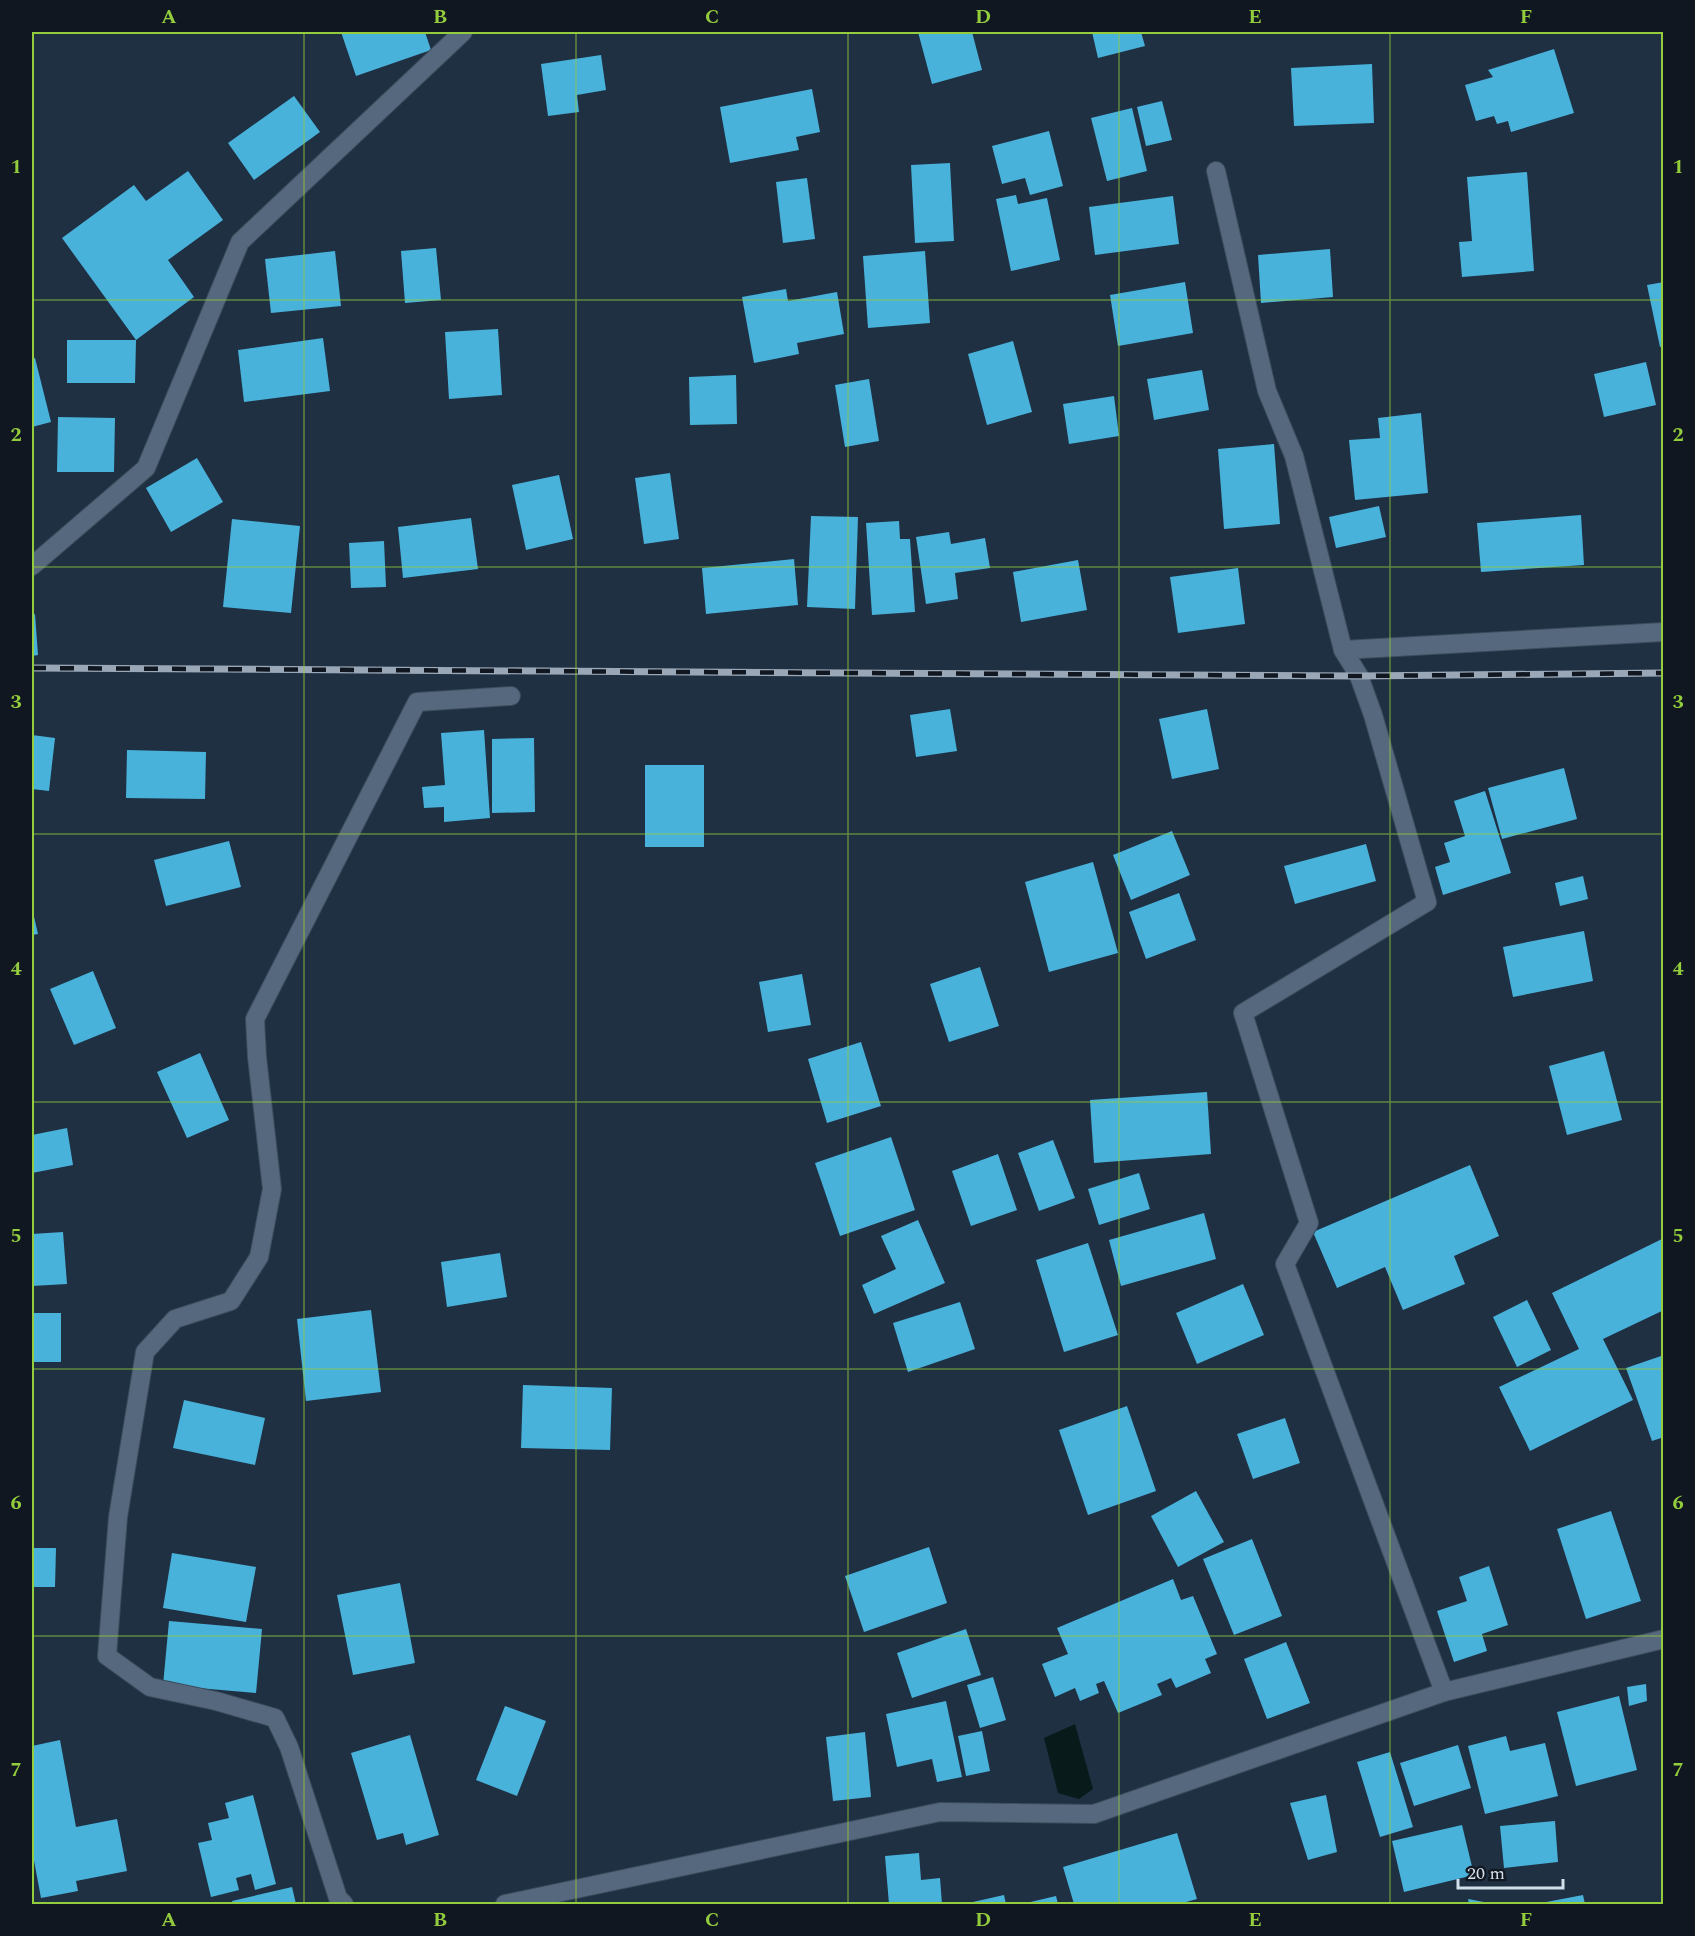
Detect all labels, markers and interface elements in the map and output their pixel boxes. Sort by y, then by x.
text: A [161,2,177,32]
text: B [433,2,447,32]
text: C [705,2,719,32]
text: D [975,2,991,32]
text: E [1248,2,1262,32]
text: F [1520,2,1532,32]
text: 1 [10,152,22,182]
text: 1 [1672,152,1684,182]
text: 2 [10,420,22,450]
text: 2 [1672,420,1684,450]
text: 3 [10,687,22,717]
text: 3 [1672,687,1684,717]
text: 4 [10,954,22,984]
text: 4 [1672,954,1684,984]
text: 5 [10,1221,22,1251]
text: 5 [1672,1221,1684,1251]
text: 6 [10,1488,22,1518]
text: 6 [1672,1488,1684,1518]
text: 7 [10,1755,22,1785]
text: 7 [1672,1755,1684,1785]
scale bar [1458,1852,1563,1890]
text: 20 m [1467,1860,1505,1887]
text: A [161,1905,177,1935]
text: B [433,1905,447,1935]
text: C [705,1905,719,1935]
text: D [975,1905,991,1935]
text: E [1248,1905,1262,1935]
text: F [1520,1905,1532,1935]

